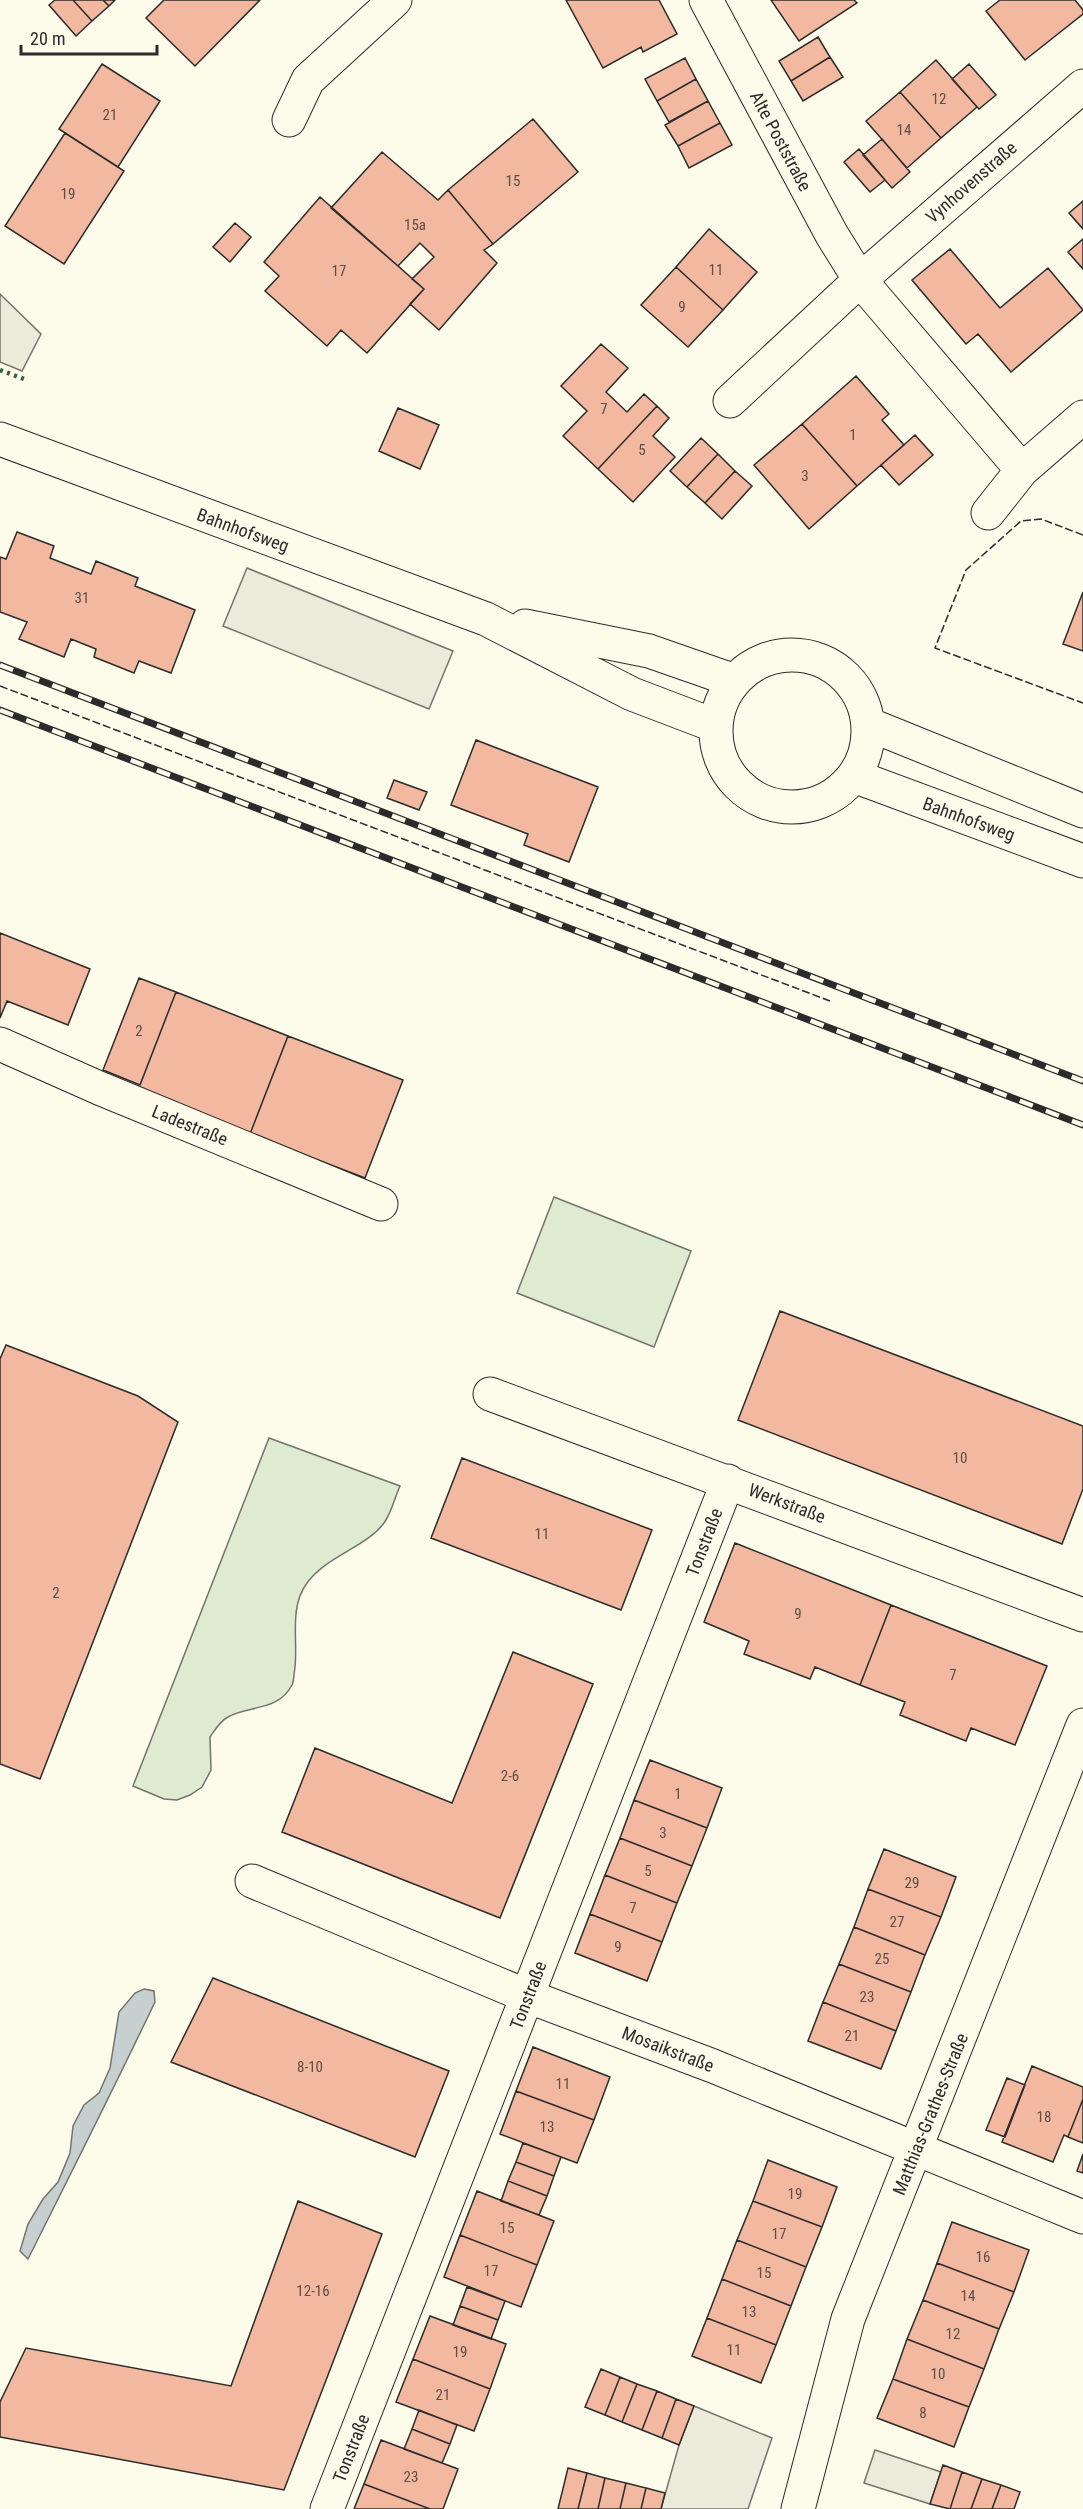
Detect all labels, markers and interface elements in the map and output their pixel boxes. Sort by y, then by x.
scale bar [21,18,158,56]
text: 20 m [30,28,65,49]
street label: Alte Poststraße [746,88,816,194]
house number: 12 [932,90,946,108]
house number: 21 [103,106,117,124]
house number: 14 [897,121,911,139]
street label: Vynhovenstraße [921,137,1021,227]
house number: 15 [506,172,520,190]
house number: 19 [61,185,75,203]
house number: 15a [404,216,426,234]
house number: 11 [709,261,723,279]
house number: 17 [332,262,346,280]
house number: 9 [678,298,686,316]
house number: 7 [600,400,608,418]
house number: 1 [849,426,857,444]
house number: 5 [638,441,646,459]
house number: 3 [801,467,809,485]
street label: Bahnhofsweg [194,504,292,556]
house number: 31 [75,589,89,607]
street label: Bahnhofsweg [920,793,1018,845]
house number: 2 [135,1022,143,1040]
street label: Ladestraße [149,1100,231,1150]
house number: 10 [953,1449,967,1467]
street label: Werkstraße [746,1479,828,1527]
street label: Tonstraße [681,1505,727,1579]
house number: 11 [535,1525,549,1543]
house number: 2 [52,1584,60,1602]
house number: 9 [794,1605,802,1623]
house number: 7 [949,1666,957,1684]
house number: 2-6 [501,1767,519,1785]
house number: 1 [674,1785,682,1803]
house number: 3 [659,1824,667,1842]
house number: 5 [644,1862,652,1880]
house number: 29 [905,1874,919,1892]
house number: 7 [629,1899,637,1917]
house number: 27 [890,1913,904,1931]
house number: 9 [614,1938,622,1956]
house number: 25 [875,1950,889,1968]
street label: Tonstraße [505,1958,551,2032]
house number: 23 [860,1988,874,2006]
street label: Mosaikstraße [619,2022,717,2076]
house number: 21 [845,2027,859,2045]
street label: Matthias-Grathes-Straße [888,2030,972,2198]
house number: 8-10 [297,2058,323,2076]
house number: 11 [556,2075,570,2093]
house number: 18 [1037,2108,1051,2126]
house number: 13 [540,2118,554,2136]
house number: 19 [788,2185,802,2203]
house number: 15 [500,2219,514,2237]
house number: 17 [772,2225,786,2243]
house number: 16 [976,2248,990,2266]
house number: 17 [484,2262,498,2280]
house number: 15 [757,2264,771,2282]
house number: 12-16 [296,2282,330,2300]
house number: 14 [961,2287,975,2305]
house number: 13 [742,2303,756,2321]
house number: 12 [946,2325,960,2343]
house number: 11 [727,2341,741,2359]
house number: 19 [453,2343,467,2361]
house number: 10 [931,2365,945,2383]
house number: 21 [436,2386,450,2404]
house number: 8 [919,2404,927,2422]
street label: Tonstraße [328,2411,374,2485]
house number: 23 [404,2468,418,2486]

